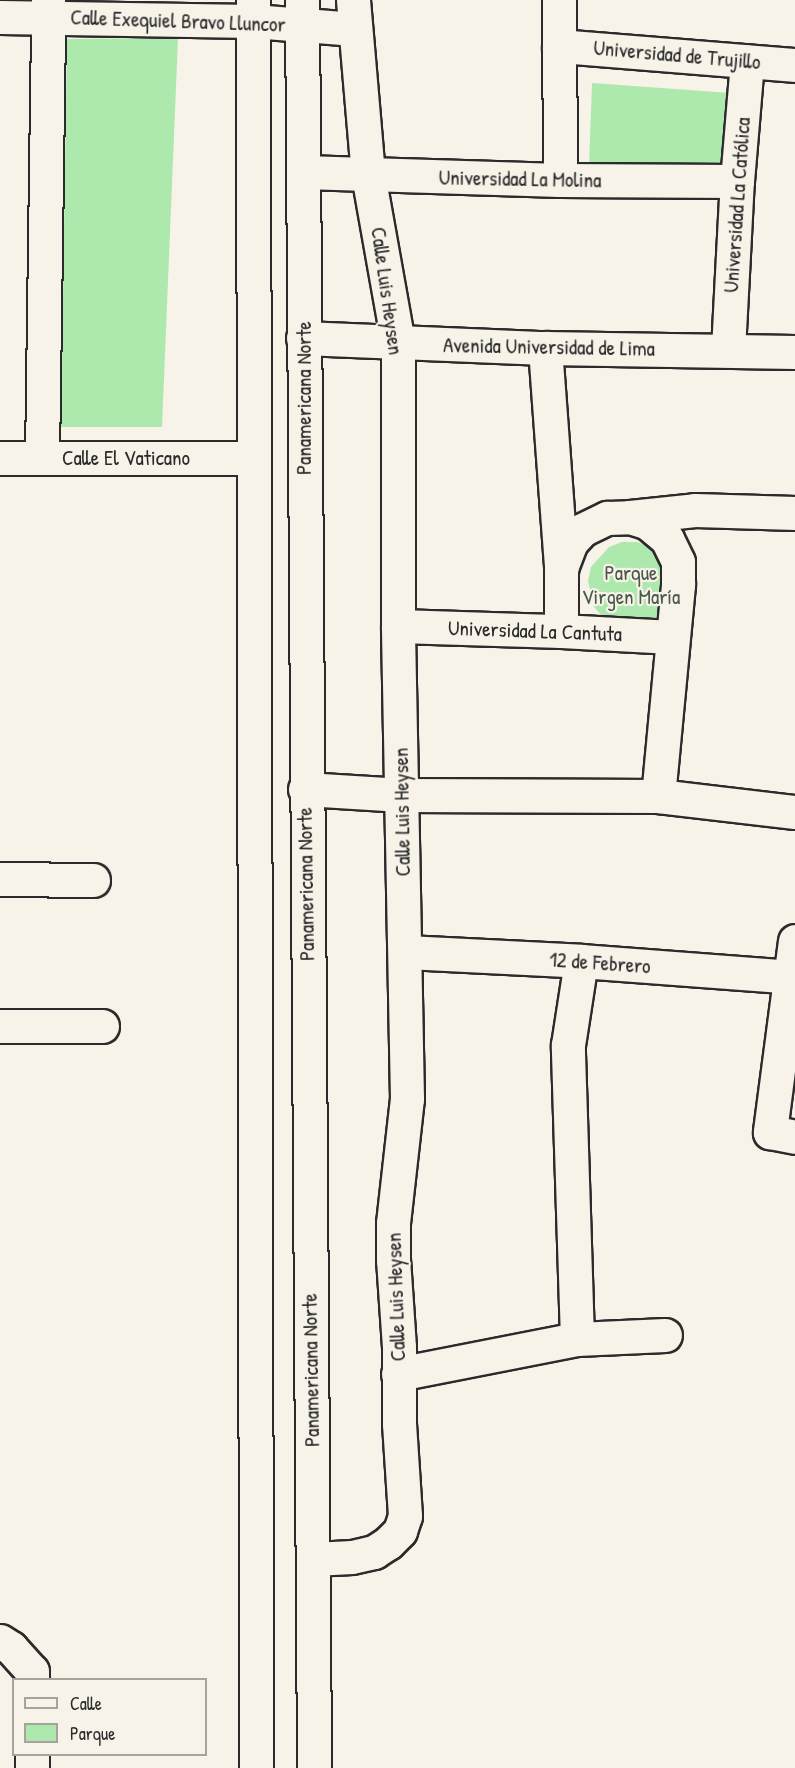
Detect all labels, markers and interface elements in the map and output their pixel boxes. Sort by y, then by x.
street label: Calle Exequiel Bravo Lluncor [70,5,286,37]
street label: Universidad de Trujillo [592,35,762,75]
street label: Universidad La Católica [718,116,756,294]
street label: Universidad La Molina [438,165,602,193]
street label: Calle Luis Heysen [366,225,408,357]
street label: Panamericana Norte [291,321,317,475]
street label: Avenida Universidad de Lima [443,333,655,361]
street label: Calle El Vaticano [62,445,190,471]
park label: Parque Virgen María [582,560,680,610]
street label: Universidad La Cantuta [448,615,622,647]
street label: Calle Luis Heysen [388,747,416,877]
street label: Panamericana Norte [292,807,320,961]
street label: 12 de Febrero [548,947,652,979]
street label: Calle Luis Heysen [381,1232,411,1362]
street label: Panamericana Norte [297,1293,325,1447]
legend [12,1678,207,1756]
text: Calle [70,1691,102,1716]
text: Parque [70,1721,115,1746]

